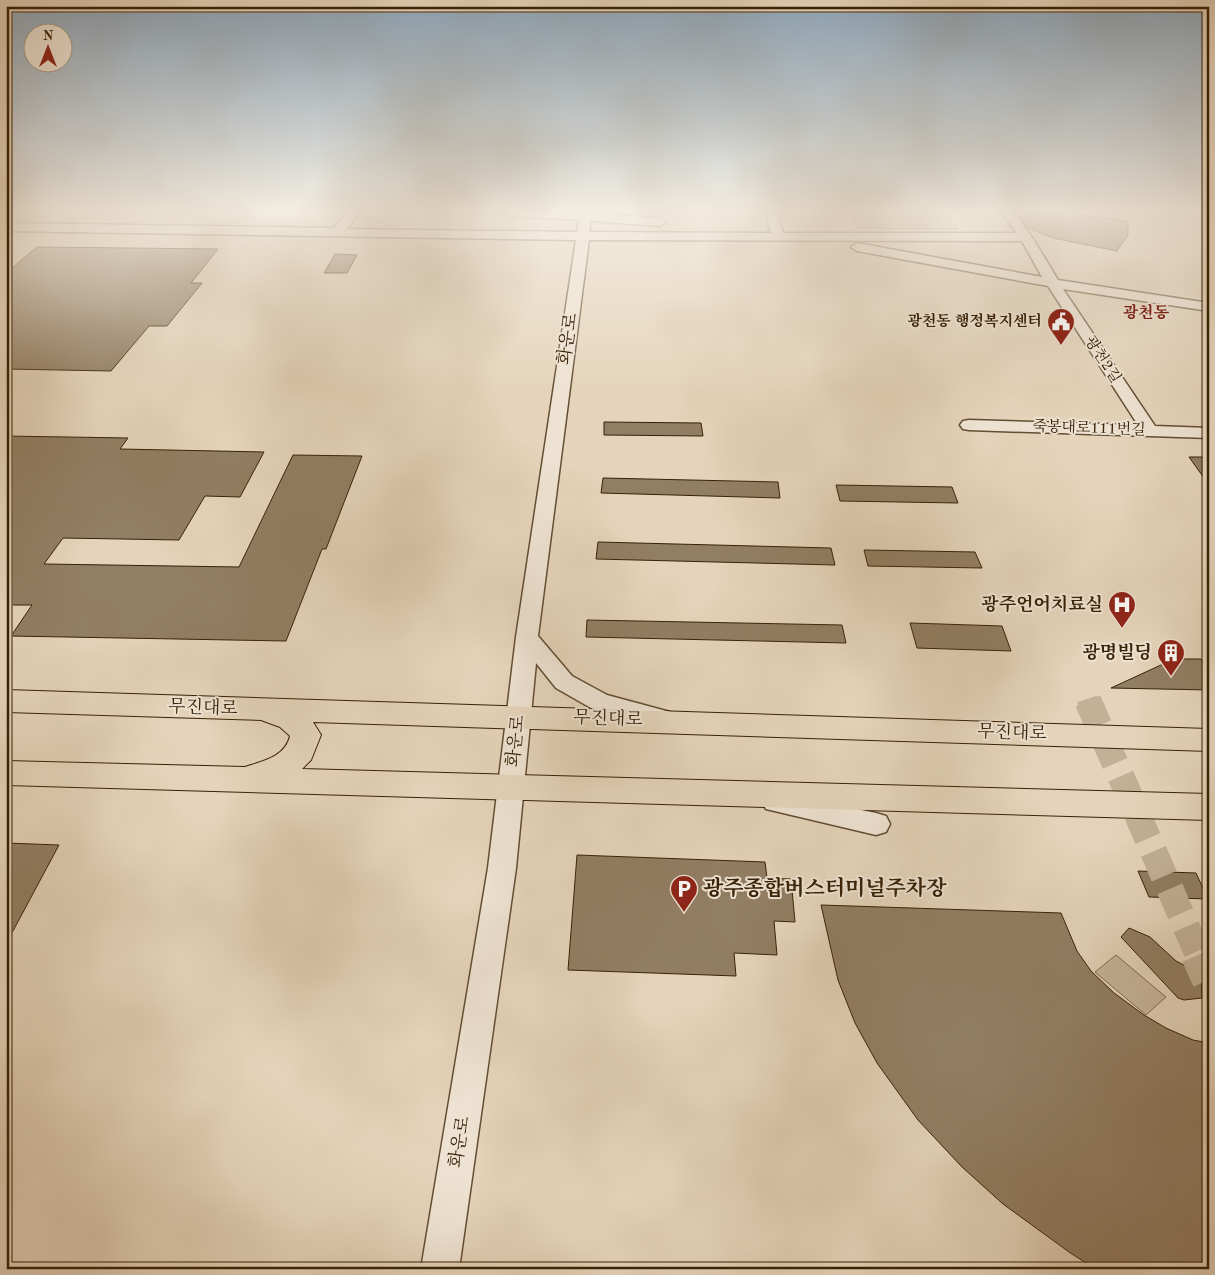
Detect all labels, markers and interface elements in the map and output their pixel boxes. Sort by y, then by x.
north arrow [22,22,72,72]
text: N [43,29,54,43]
district label: 광천동 [1123,303,1170,322]
public building icon: 광천동 행정복지센터 [1046,307,1076,346]
street label: 화운로 [554,312,581,366]
place label: 광천동 행정복지센터 [907,312,1042,330]
street label: 광천2길 [1082,333,1124,386]
street label: 죽봉대로111번길 [1032,417,1146,438]
hospital icon: 광주언어치료실 [1107,590,1137,629]
place label: 광주언어치료실 [981,594,1103,614]
building icon: 광명빌딩 [1156,638,1186,677]
place label: 광명빌딩 [1082,642,1152,662]
street label: 무진대로 [168,697,238,718]
street label: 무진대로 [573,708,643,729]
street label: 화운로 [503,714,528,768]
street label: 무진대로 [977,722,1047,743]
parking icon: 광주종합버스터미널주차장 [669,874,699,913]
place label: 광주종합버스터미널주차장 [703,876,947,900]
street label: 화운로 [446,1115,473,1169]

